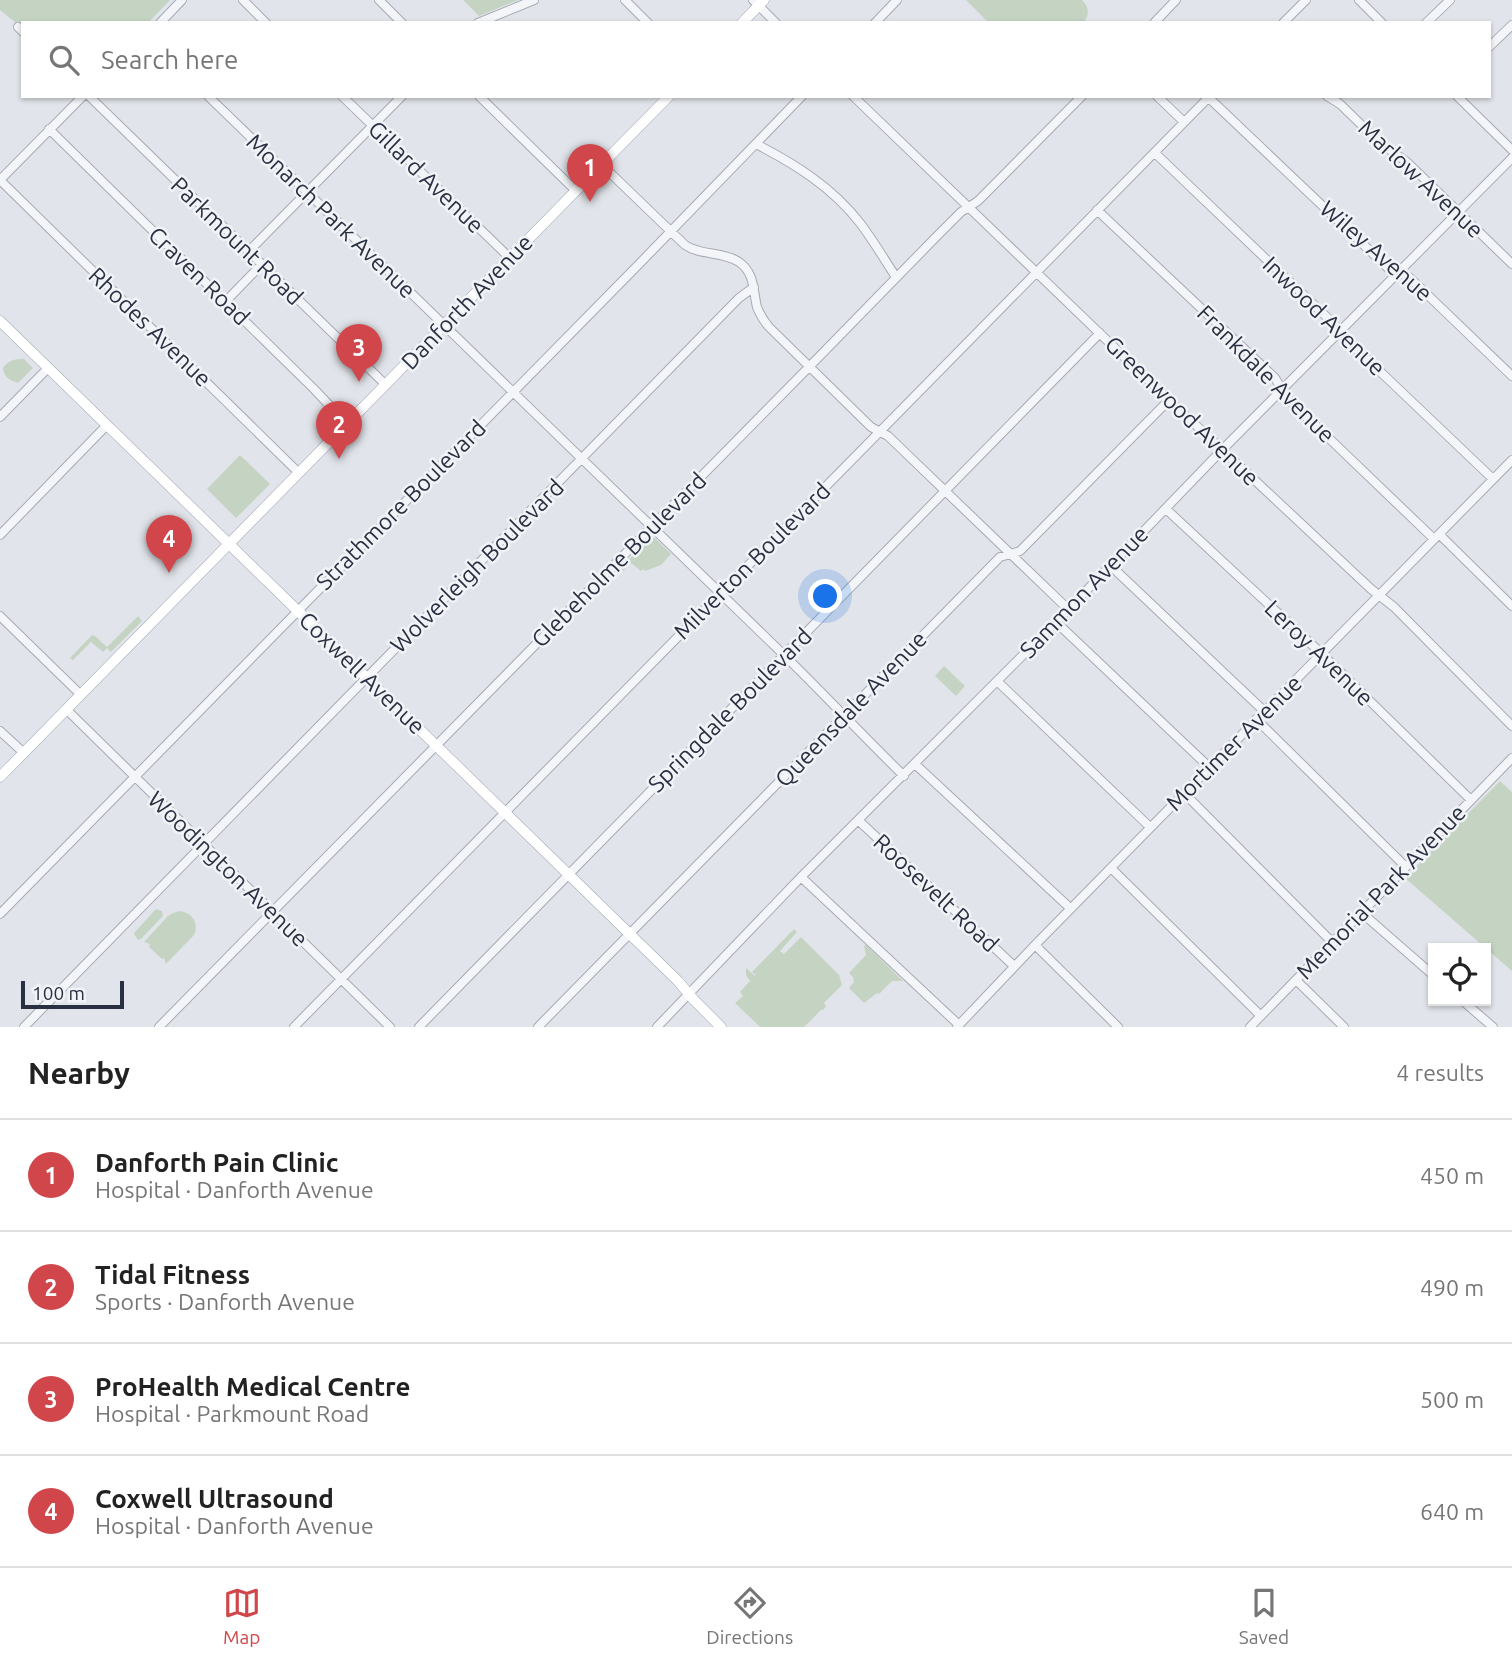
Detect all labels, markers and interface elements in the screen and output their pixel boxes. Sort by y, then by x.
search box [21,21,1491,98]
icon: search [45,41,83,79]
text: Search here [101,45,238,74]
street label: Marlow Avenue [1354,115,1489,243]
street label: Gillard Avenue [364,116,489,238]
street label: Monarch Park Avenue [242,129,421,303]
pin: 1 [567,144,613,202]
street label: Parkmount Road [167,172,308,310]
street label: Wiley Avenue [1315,195,1437,306]
street label: Craven Road [144,222,255,330]
street label: Danforth Avenue [396,229,537,374]
street label: Inwood Avenue [1258,251,1391,380]
street label: Rhodes Avenue [84,262,217,391]
street label: Frankdale Avenue [1193,300,1340,447]
pin: 3 [336,324,382,382]
street label: Greenwood Avenue [1101,331,1264,490]
pin: 2 [316,401,362,459]
street label: Strathmore Boulevard [311,415,490,594]
street label: Glebeholme Boulevard [526,467,711,652]
street label: Wolverleigh Boulevard [385,474,568,657]
street label: Milverton Boulevard [669,478,835,644]
pin: 4 [146,515,192,573]
street label: Sammon Avenue [1015,521,1153,663]
your location [808,579,842,613]
street label: Leroy Avenue [1260,595,1379,710]
street label: Coxwell Avenue [295,607,430,739]
street label: Springdale Boulevard [643,623,816,796]
street label: Queensdale Avenue [770,626,931,792]
street label: Mortimer Avenue [1161,670,1306,815]
street label: Woodington Avenue [144,786,313,951]
street label: Memorial Park Avenue [1291,800,1470,984]
street label: Roosevelt Road [869,829,1004,957]
map controls [1428,943,1491,1006]
button: locate [1428,943,1491,1006]
scale bar [21,978,124,1010]
text: 100 m [32,982,85,1004]
text: Nearby [28,1056,130,1090]
text: 4 results [1396,1060,1484,1085]
text: Danforth Pain Clinic [95,1148,338,1177]
text: 1 [45,1163,57,1188]
text: 450 m [1420,1163,1484,1188]
text: Hospital · Danforth Avenue [95,1177,374,1202]
text: Tidal Fitness [95,1260,250,1289]
text: 2 [45,1275,57,1300]
text: 490 m [1420,1275,1484,1300]
text: Sports · Danforth Avenue [95,1289,355,1314]
text: ProHealth Medical Centre [95,1372,411,1401]
text: 3 [45,1387,57,1412]
text: 500 m [1420,1387,1484,1412]
text: Hospital · Parkmount Road [95,1401,369,1426]
text: Coxwell Ultrasound [95,1484,334,1513]
text: 4 [45,1499,57,1524]
text: 640 m [1420,1499,1484,1524]
text: Hospital · Danforth Avenue [95,1513,374,1538]
tab: Map [223,1584,261,1648]
tab: Directions [706,1584,793,1648]
tab: Saved [1239,1584,1289,1648]

